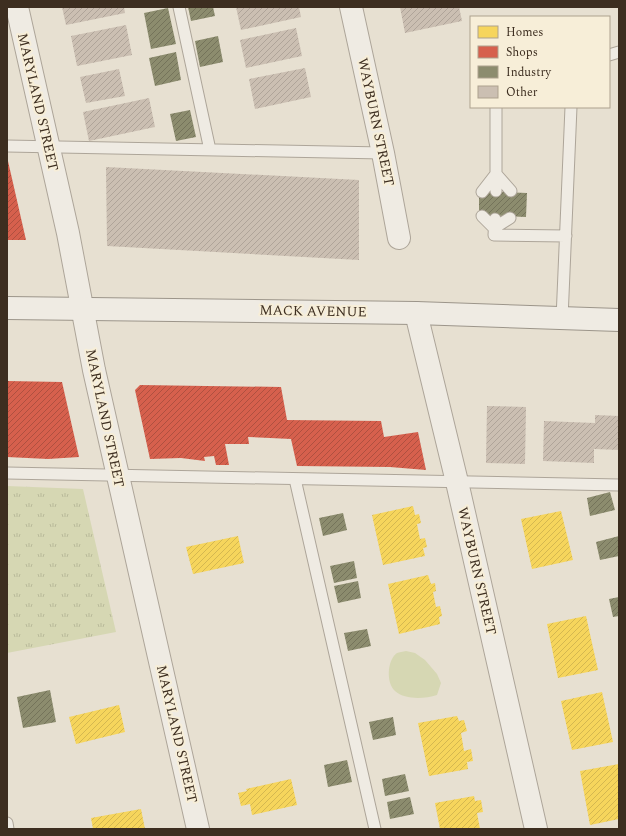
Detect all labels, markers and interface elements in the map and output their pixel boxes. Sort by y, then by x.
legend [470,16,610,108]
text: Homes [506,23,544,42]
street label: MARYLAND STREET [12,31,64,173]
text: Shops [506,43,538,62]
street label: WAYBURN STREET [352,56,400,188]
text: Industry [506,63,552,82]
text: Other [506,83,538,102]
street label: MACK AVENUE [259,300,367,322]
street label: MARYLAND STREET [80,347,130,489]
street label: WAYBURN STREET [452,505,502,637]
street label: MARYLAND STREET [151,663,203,805]

